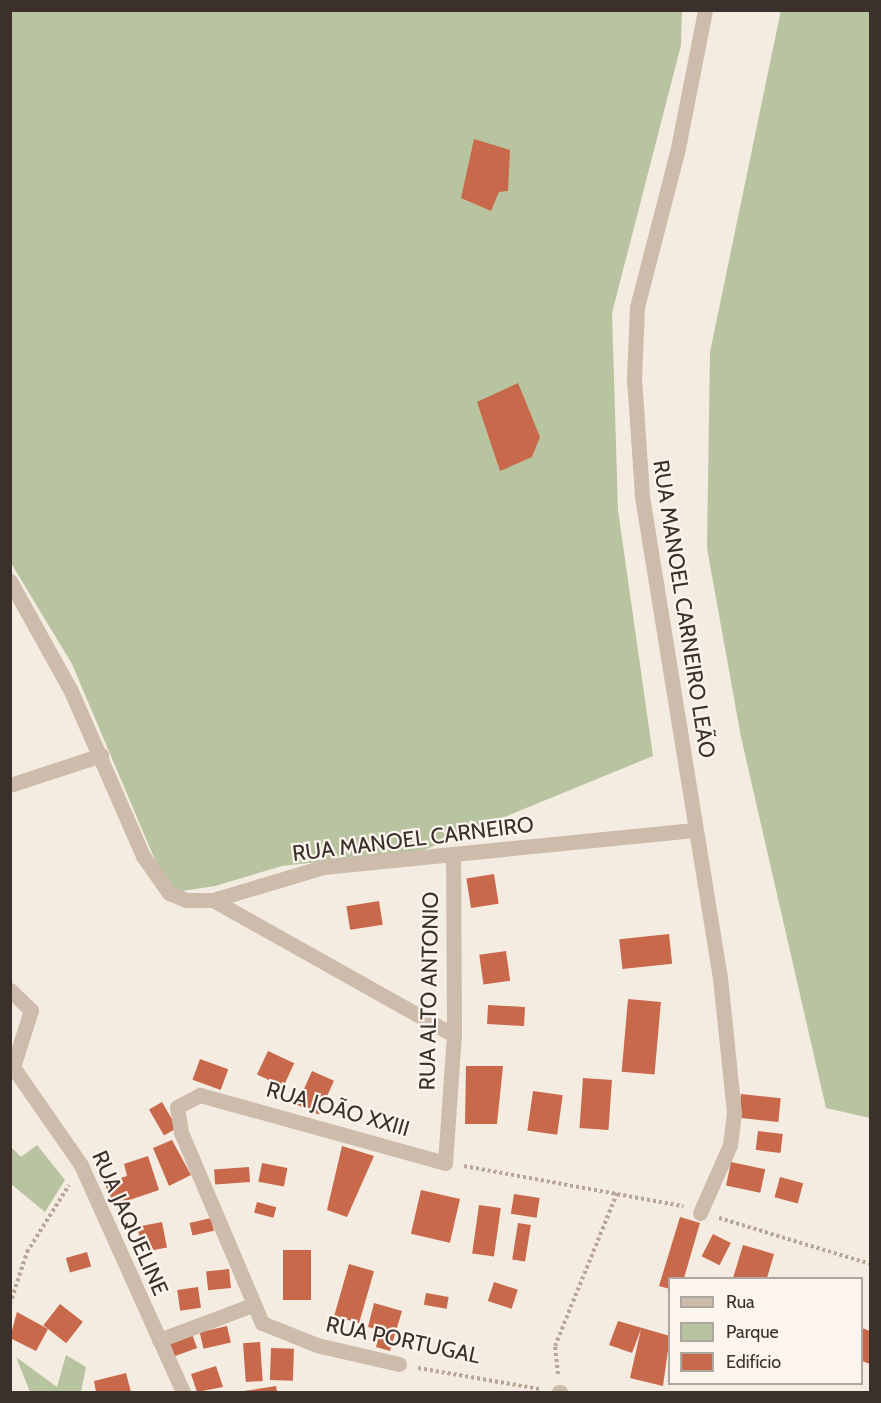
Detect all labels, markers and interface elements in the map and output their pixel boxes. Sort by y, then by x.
street label: RUA MANOEL CARNEIRO LEÃO [647,458,721,760]
street label: RUA MANOEL CARNEIRO [291,811,535,867]
street label: RUA ALTO ANTONIO [414,891,444,1091]
street label: RUA JOÃO XXIII [263,1076,413,1142]
street label: RUA JAQUELINE [86,1147,174,1299]
legend [668,1277,863,1385]
text: Rua [726,1291,755,1313]
street label: RUA PORTUGAL [324,1311,482,1369]
text: Parque [726,1321,779,1343]
text: Edifício [726,1351,781,1373]

